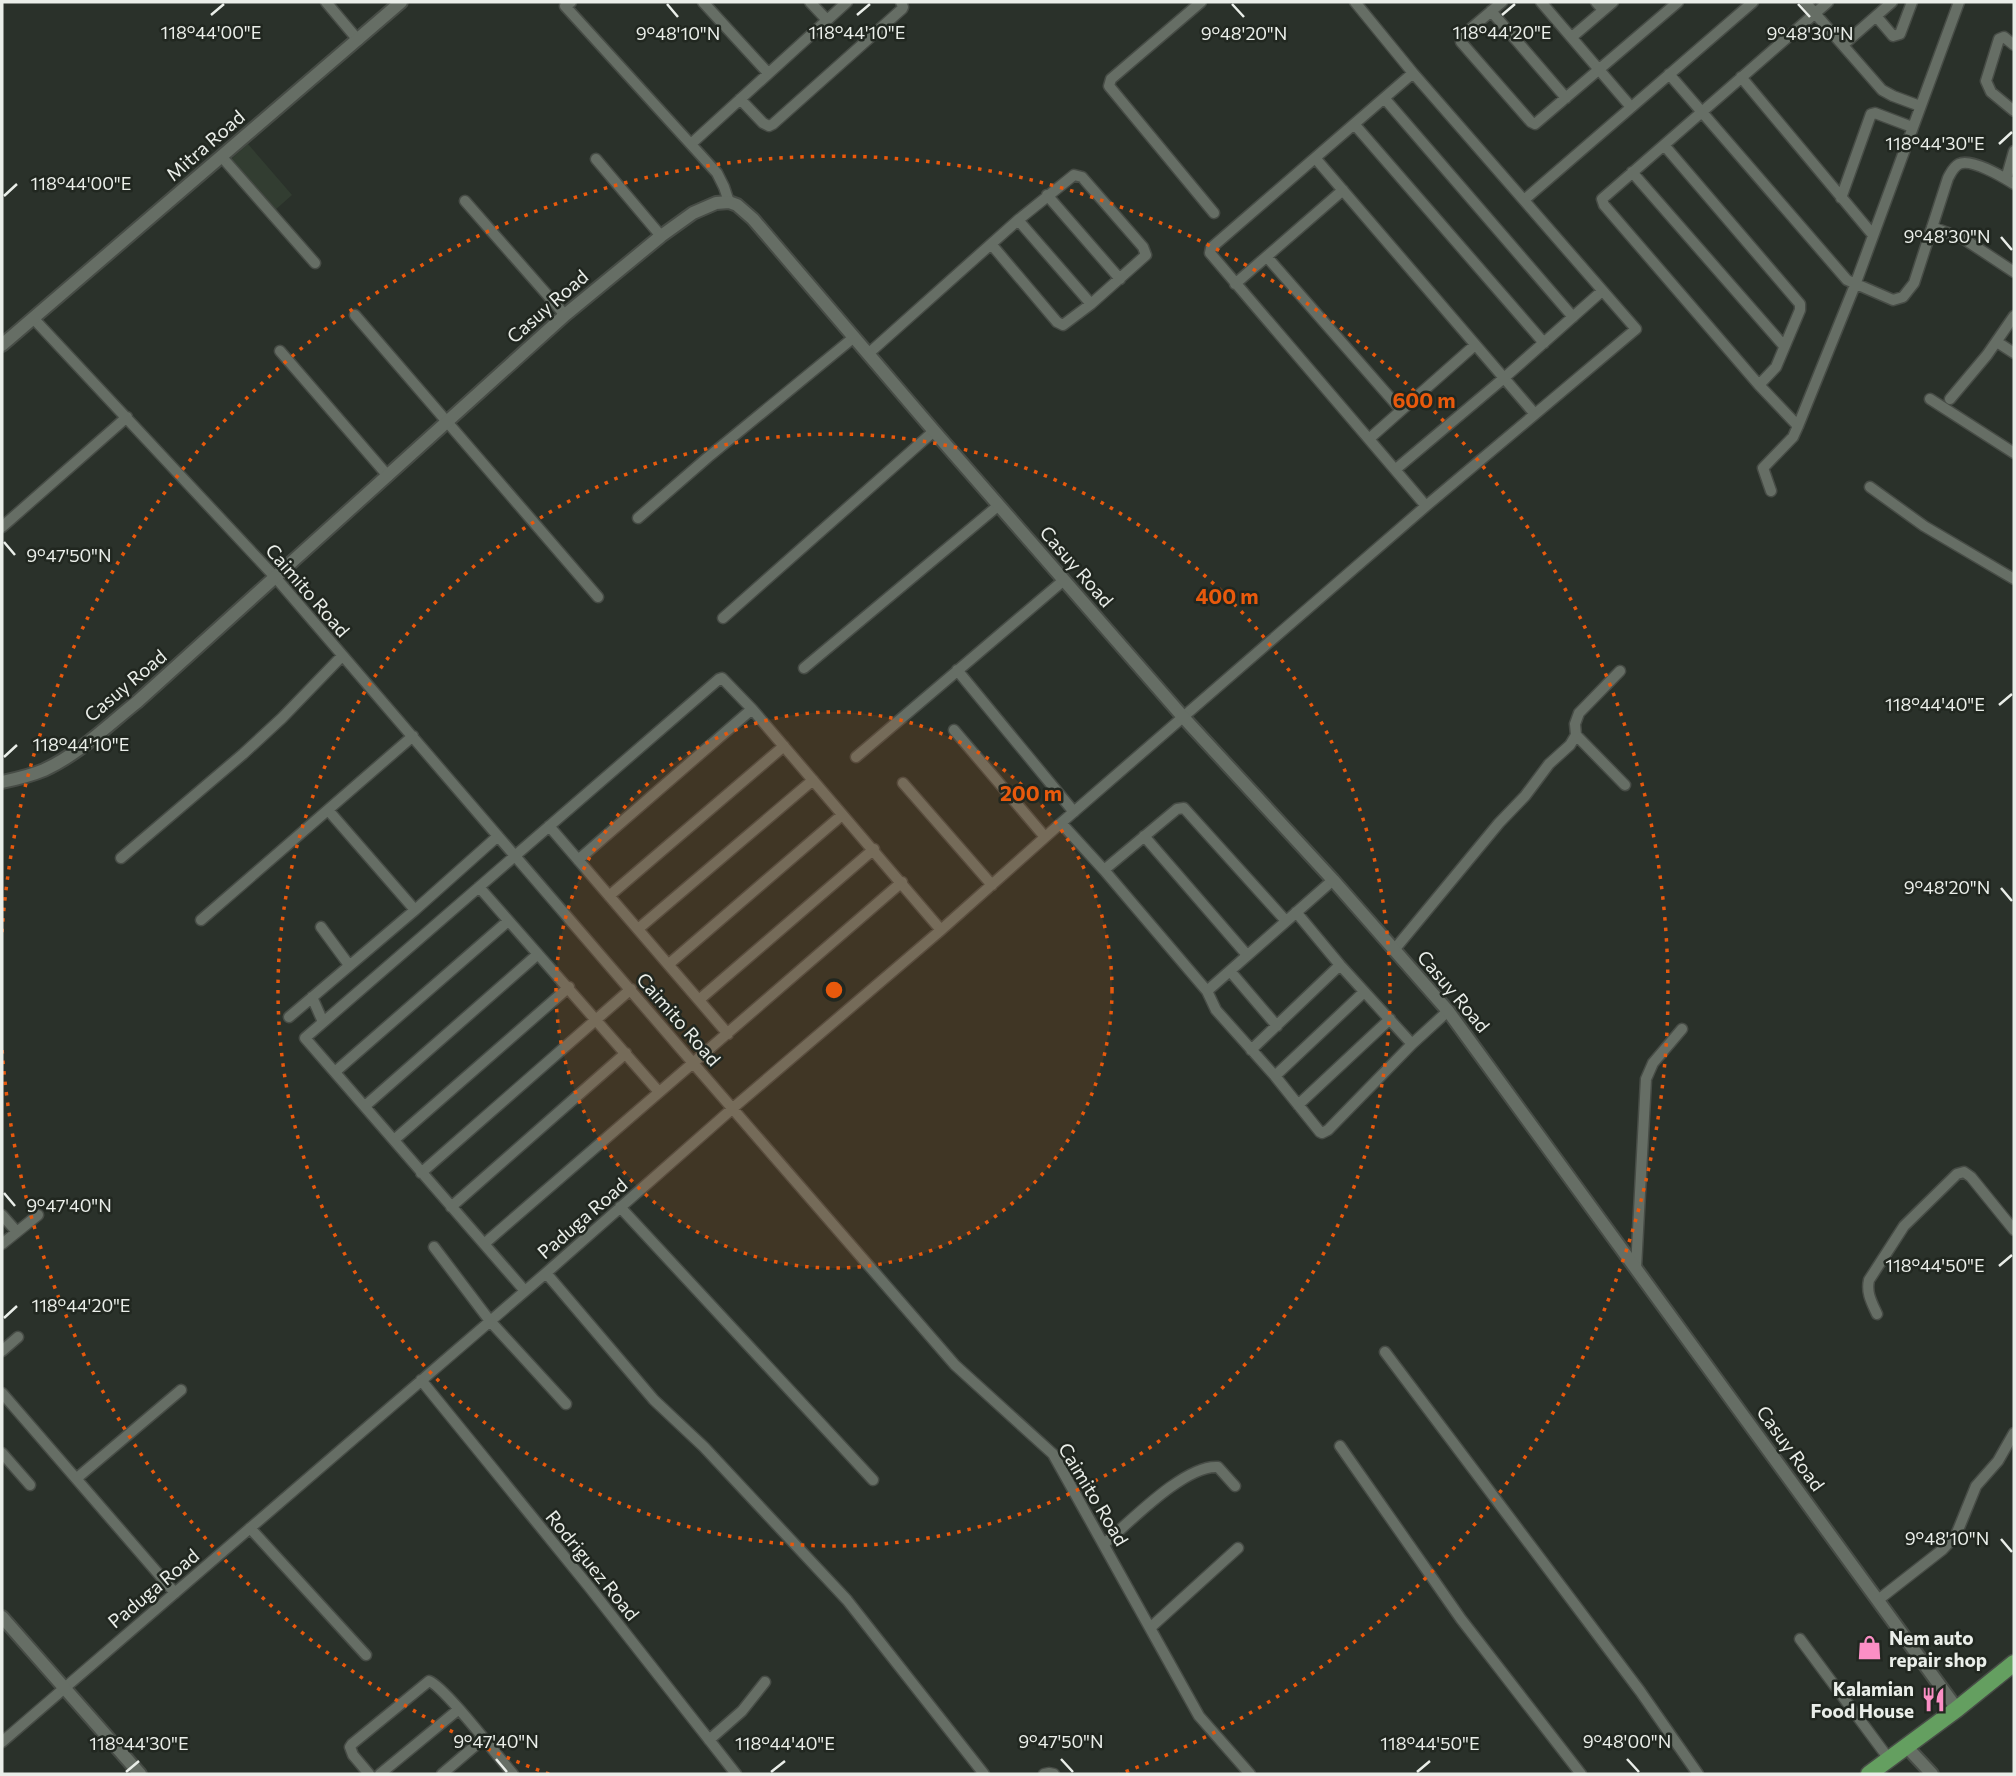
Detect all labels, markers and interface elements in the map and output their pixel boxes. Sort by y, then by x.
text: 118°44'00"E [161,21,261,43]
text: 118°44'10"E [809,21,905,43]
text: 118°44'20"E [1452,21,1552,43]
text: 9°48'10"N [636,22,720,44]
text: 9°48'20"N [1201,22,1287,44]
text: 9°48'30"N [1767,22,1854,44]
street label: Mitra Road [161,105,249,185]
text: 118°44'30"E [1885,132,1985,154]
text: 118°44'00"E [31,172,131,194]
text: 9°48'30"N [1904,225,1991,247]
street label: Casuy Road [502,264,592,348]
text: 600 m [1392,387,1456,412]
street label: Casuy Road [1035,521,1119,611]
street label: Caimito Road [261,539,355,641]
text: 9°47'50"N [26,544,112,566]
text: 400 m [1195,583,1259,608]
street label: Casuy Road [79,644,171,726]
text: 118°44'40"E [1885,693,1985,715]
text: 118°44'10"E [33,733,129,755]
text: 200 m [1000,780,1062,805]
text: 9°48'20"N [1904,876,1990,898]
street label: Casuy Road [1413,945,1495,1037]
street label: Caimito Road [632,968,726,1070]
centre of rings [822,978,846,1002]
street label: Paduga Road [532,1173,632,1263]
text: 9°47'40"N [26,1194,112,1216]
text: 118°44'50"E [1885,1254,1985,1276]
text: 118°44'20"E [31,1294,131,1316]
street label: Casuy Road [1752,1401,1830,1495]
street label: Caimito Road [1054,1438,1134,1550]
street label: Rodriguez Road [541,1505,645,1625]
text: 9°48'10"N [1905,1527,1989,1549]
street label: Paduga Road [103,1543,203,1633]
place label: Nem auto repair shop [1889,1626,1987,1671]
shop icon: Nem auto repair shop [1855,1634,1883,1662]
place label: Kalamian Food House [1811,1677,1914,1722]
restaurant icon: Kalamian Food House [1920,1685,1948,1713]
text: 9°47'40"N [453,1730,539,1752]
text: 9°47'50"N [1018,1730,1104,1752]
text: 9°48'00"N [1583,1730,1671,1752]
text: 118°44'30"E [89,1732,189,1754]
text: 118°44'40"E [735,1732,835,1754]
text: 118°44'50"E [1380,1732,1480,1754]

